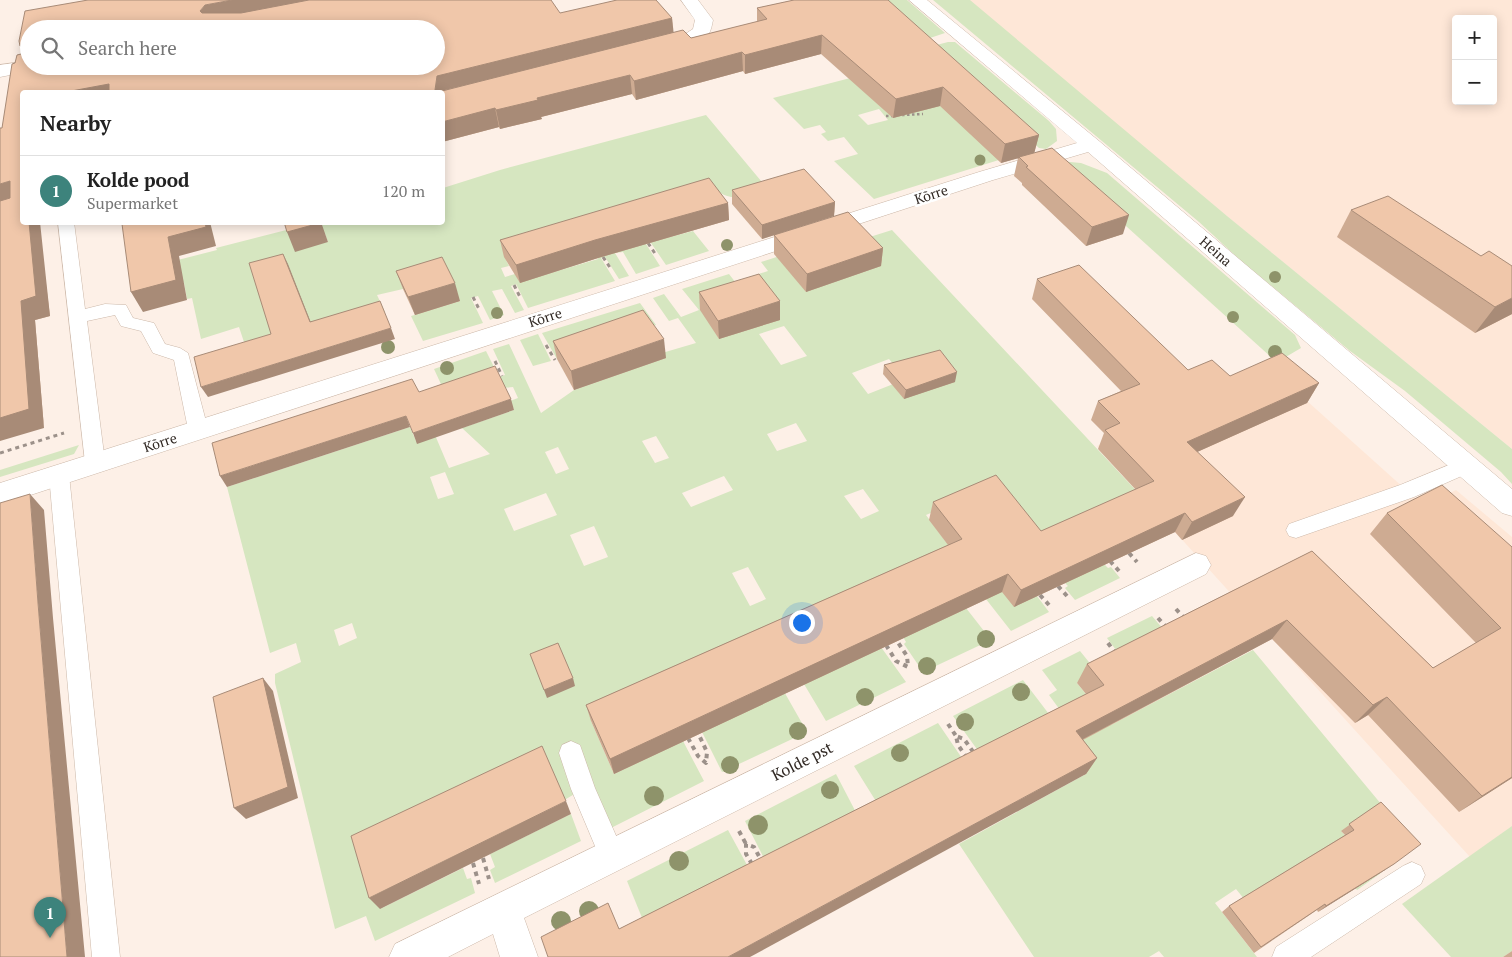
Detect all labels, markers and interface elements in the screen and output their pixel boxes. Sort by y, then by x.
map controls [1452,15,1497,105]
button: + [1452,15,1497,60]
search box [20,20,445,75]
icon: search [38,34,66,62]
text: Search here [78,35,177,60]
button: − [1452,60,1497,105]
text: Nearby [40,109,111,137]
text: Kolde pood [87,167,190,192]
text: 1 [51,180,61,202]
text: 120 m [382,180,425,202]
street label: Kõrre [912,180,950,208]
text: Supermarket [87,192,178,214]
street label: Heina [1196,232,1236,270]
street label: Kõrre [526,303,564,331]
street label: Kõrre [141,428,179,456]
your location [789,610,815,636]
street label: Kolde pst [768,736,836,786]
pin: 1 [34,897,66,938]

